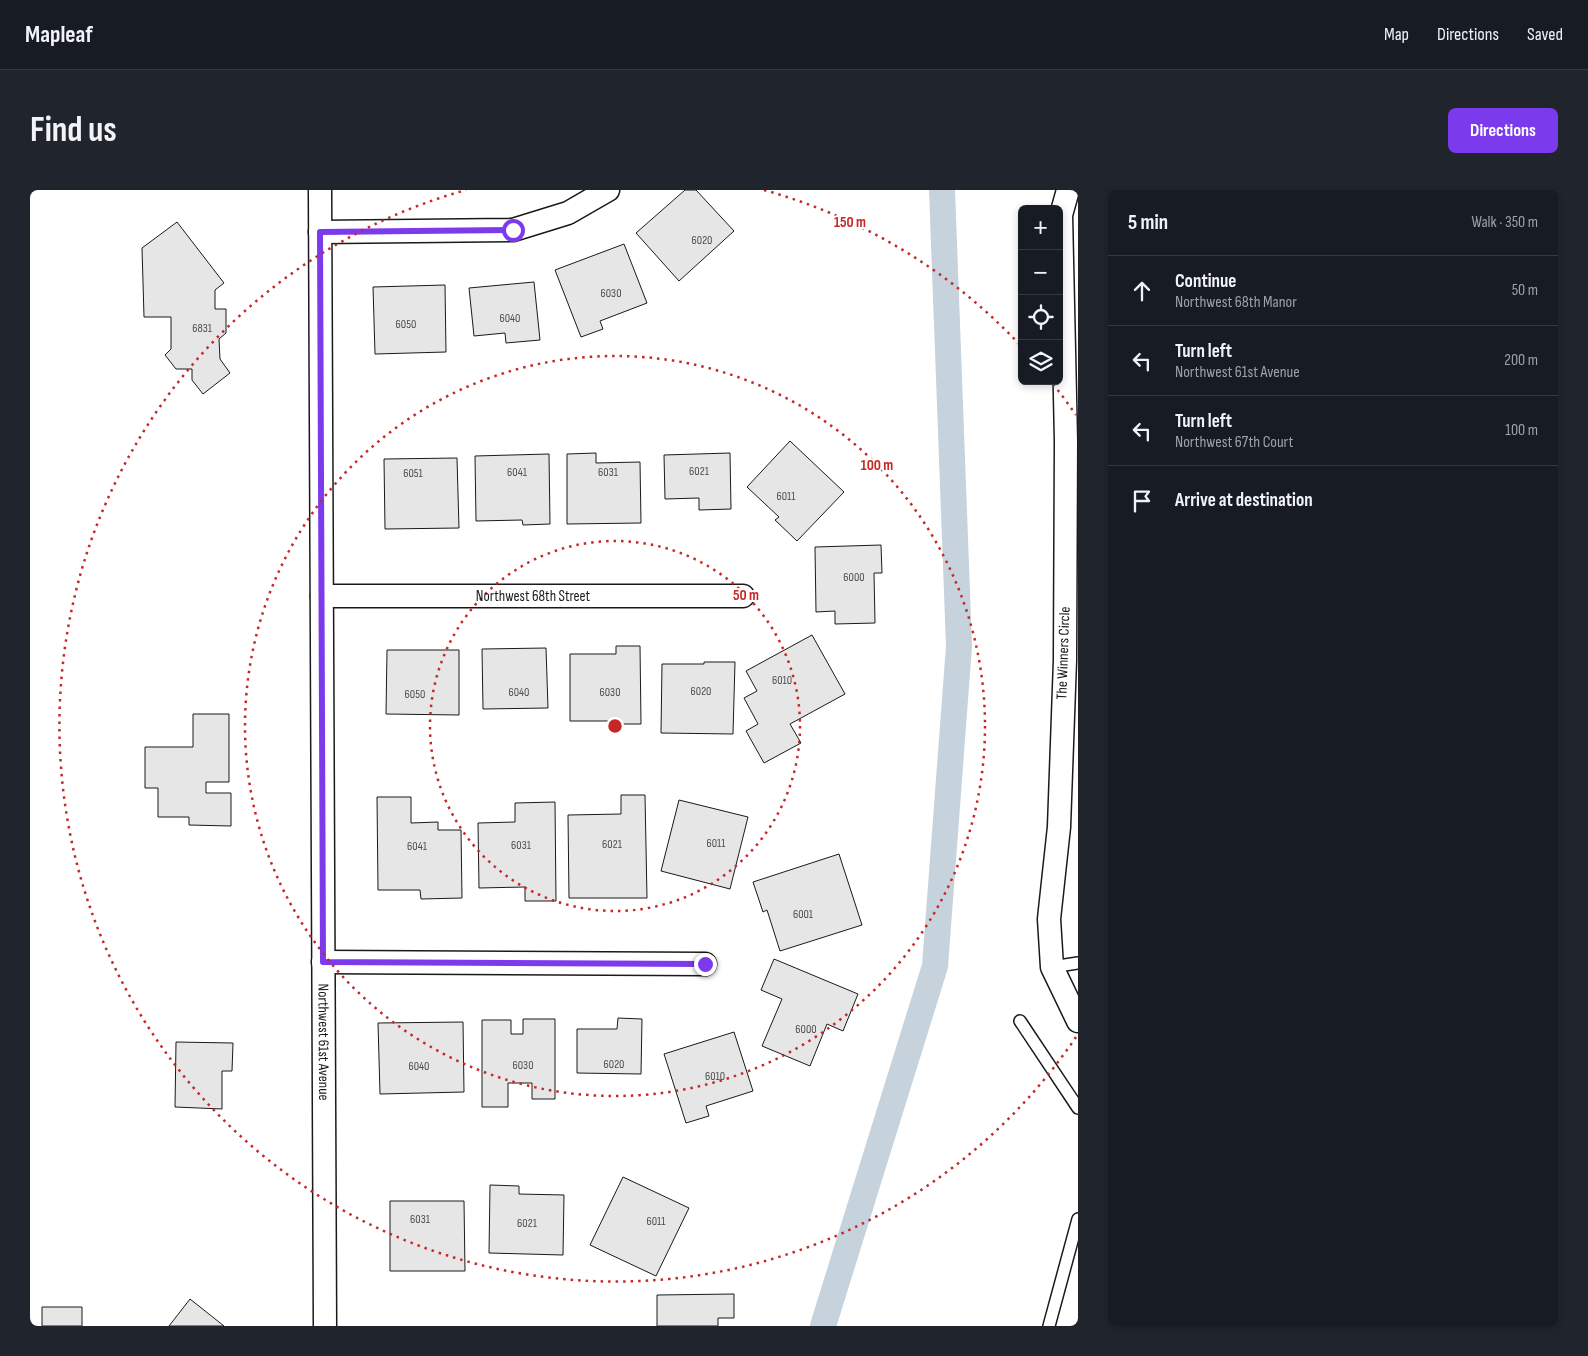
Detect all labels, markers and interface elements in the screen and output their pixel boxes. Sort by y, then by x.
text: Mapleaf [25,20,93,49]
text: Map [1384,24,1409,45]
text: Directions [1437,24,1499,45]
text: Saved [1527,24,1563,45]
button: Directions [1448,108,1558,153]
text: Find us [30,109,117,152]
map controls [1018,205,1063,385]
button: + [1018,205,1063,250]
text: 5 min [1128,210,1168,235]
text: 150 m [834,213,866,232]
text: Walk · 350 m [1471,213,1538,232]
route start [502,219,525,242]
house number: 6020 [692,233,712,248]
button: − [1018,250,1063,295]
text: Continue [1175,270,1236,293]
icon: ahead [1128,277,1156,305]
text: 50 m [1512,281,1538,300]
house number: 6030 [601,286,622,301]
text: Northwest 68th Manor [1175,293,1297,312]
button: locate [1018,295,1063,340]
house number: 6040 [500,311,520,326]
house number: 6050 [396,317,416,332]
house number: 6831 [192,321,213,336]
button: layers [1018,340,1063,385]
text: Turn left [1175,340,1232,363]
icon: left [1128,347,1156,375]
text: 200 m [1504,351,1538,370]
text: Northwest 61st Avenue [1175,363,1300,382]
text: Turn left [1175,410,1232,433]
icon: left [1128,417,1156,445]
text: 100 m [1505,421,1538,440]
text: Northwest 67th Court [1175,433,1293,452]
text: 100 m [861,456,893,475]
house number: 6021 [689,464,710,479]
house number: 6041 [507,465,528,480]
house number: 6031 [598,465,619,480]
house number: 6051 [403,466,424,481]
icon: arrive [1128,487,1156,515]
house number: 6011 [776,489,796,504]
text: Arrive at destination [1175,489,1313,512]
house number: 6000 [843,570,865,585]
text: 50 m [733,586,759,605]
street label: Northwest 68th Street [476,587,591,606]
street label: The Winners Circle [1052,606,1075,700]
house number: 6010 [772,673,792,688]
house number: 6020 [691,684,711,699]
house number: 6040 [509,685,529,700]
house number: 6030 [600,685,621,700]
house number: 6050 [405,687,425,702]
centre of rings [606,717,624,735]
house number: 6011 [706,836,726,851]
house number: 6021 [602,837,623,852]
house number: 6031 [511,838,532,853]
house number: 6041 [407,839,428,854]
house number: 6001 [793,907,814,922]
route end [694,953,717,976]
street label: Northwest 61st Avenue [313,983,333,1101]
house number: 6000 [795,1022,817,1037]
house number: 6020 [604,1057,624,1072]
house number: 6030 [513,1058,534,1073]
house number: 6040 [409,1059,429,1074]
house number: 6010 [705,1069,725,1084]
house number: 6031 [410,1212,431,1227]
house number: 6011 [646,1214,666,1229]
house number: 6021 [517,1216,538,1231]

